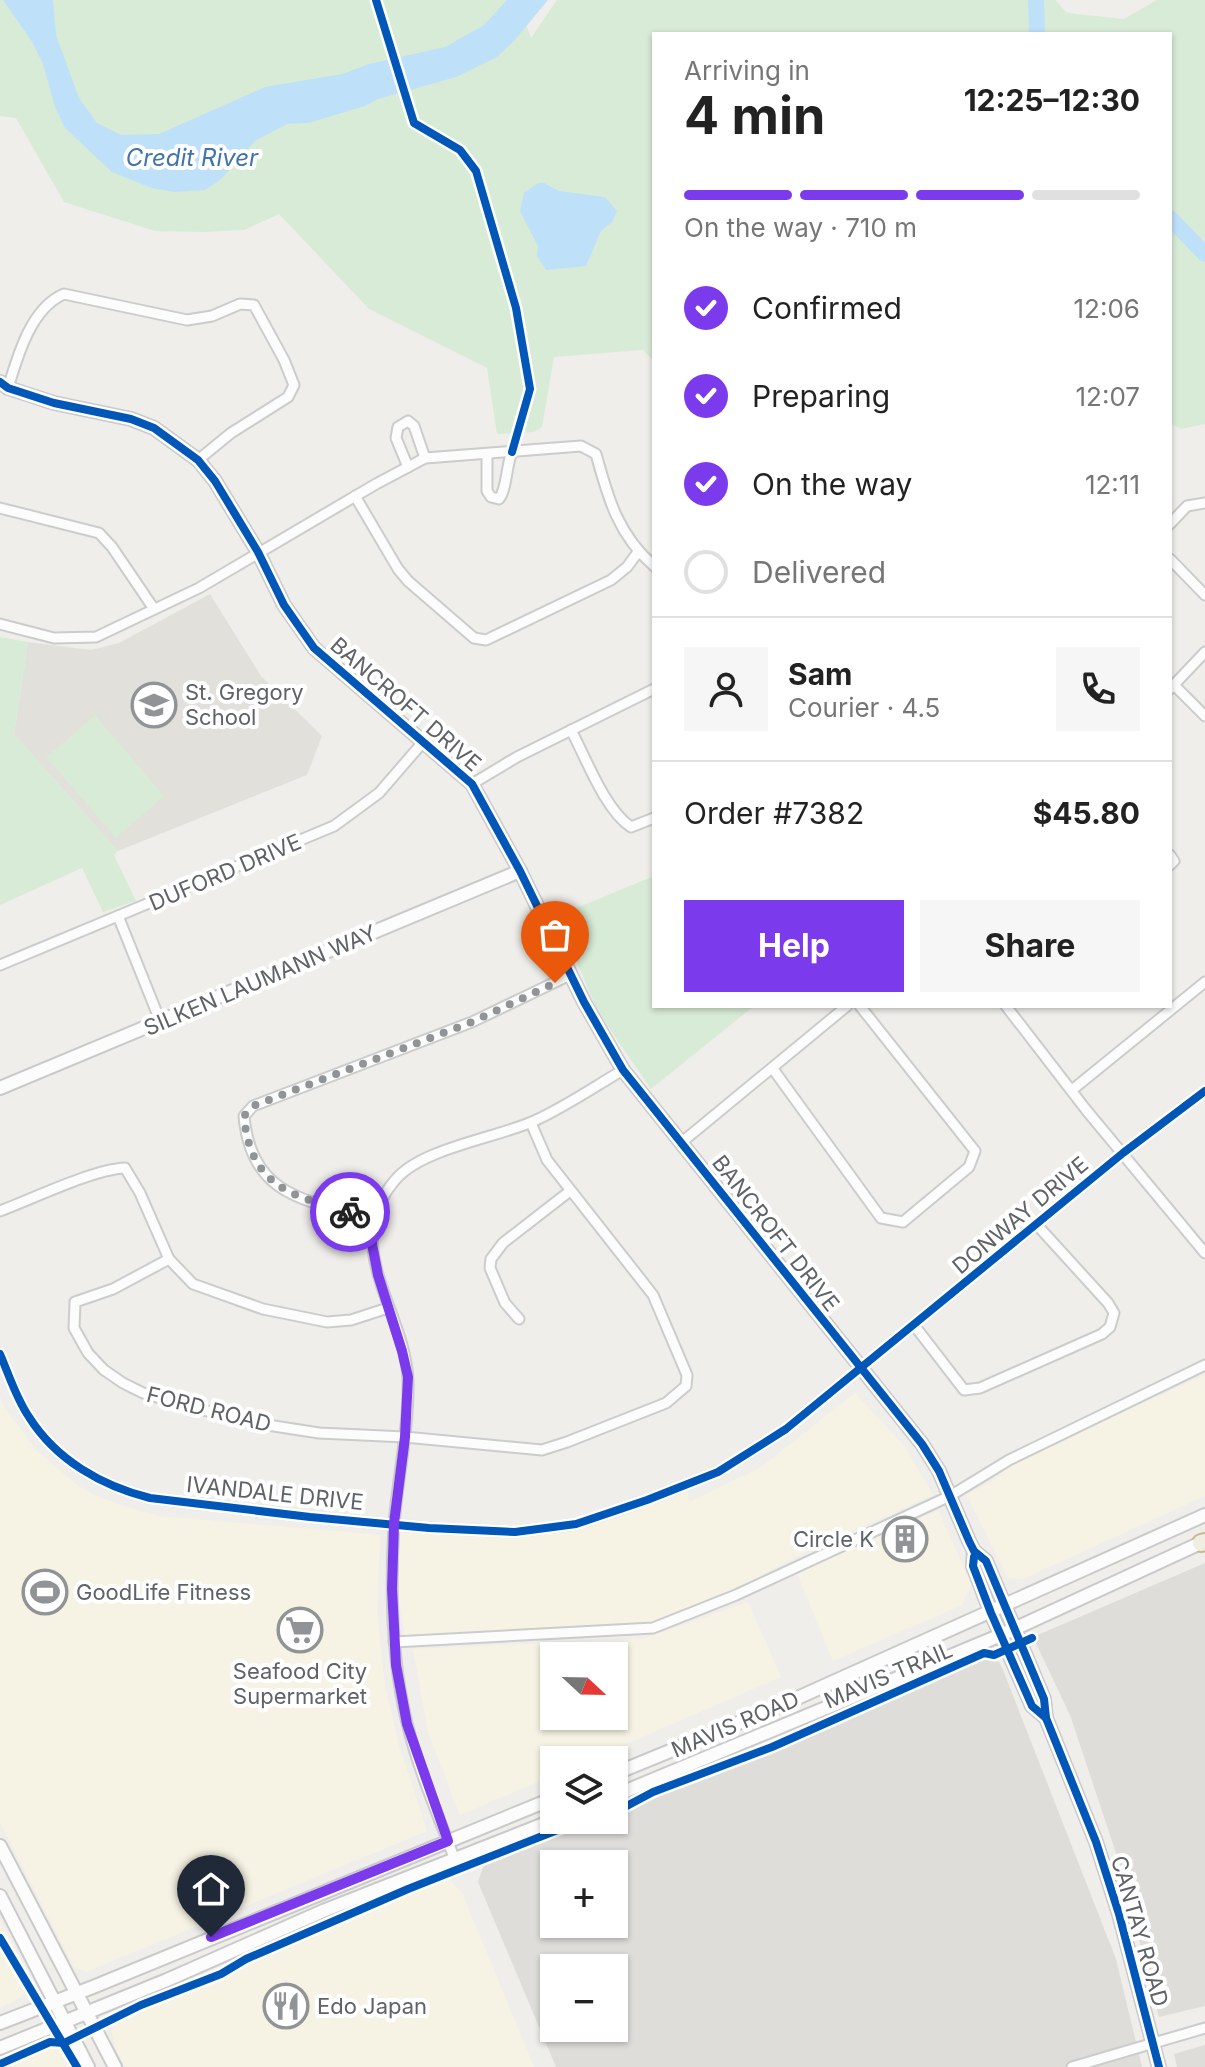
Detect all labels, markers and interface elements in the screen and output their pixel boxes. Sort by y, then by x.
text: Arriving in [684,55,810,86]
text: 12:25–12:30 [964,82,1140,118]
text: 4 min [684,84,825,147]
water label: Credit River [126,143,259,172]
text: On the way · 710 m [684,212,917,243]
icon: check [684,286,728,330]
text: Confirmed [752,290,902,326]
text: 12:06 [1074,293,1140,324]
icon: check [684,374,728,418]
text: Preparing [752,378,890,414]
text: 12:07 [1075,381,1140,412]
icon: check [684,462,728,506]
text: On the way [752,466,912,502]
text: 12:11 [1085,469,1140,500]
text: Delivered [752,554,886,590]
street label: BANCROFT DRIVE [325,632,487,776]
button: person [684,647,768,731]
button: phone [1056,647,1140,731]
text: Sam [788,656,852,692]
place label: St. Gregory School [185,679,304,730]
school or university icon: St. Gregory School [130,681,178,729]
text: Courier · 4.5 [788,692,940,723]
text: Order #7382 [684,795,864,831]
text: $45.80 [1033,795,1140,831]
street label: DUFORD DRIVE [145,828,305,916]
button: Help [684,900,904,992]
button: Share [920,900,1140,992]
pin [521,901,589,983]
icon: bag [533,913,577,957]
street label: SILKEN LAUMANN WAY [140,919,380,1041]
street label: BANCROFT DRIVE [707,1150,845,1316]
street label: DONWAY DRIVE [947,1151,1093,1279]
courier [310,1172,390,1252]
icon: bike [328,1190,372,1234]
street label: FORD ROAD [144,1381,274,1437]
street label: IVANDALE DRIVE [185,1471,365,1515]
building icon: Circle K [881,1515,929,1563]
place label: Circle K [793,1526,874,1552]
sports icon: GoodLife Fitness [21,1568,69,1616]
place label: GoodLife Fitness [76,1579,251,1605]
supermarket icon: Seafood City Supermarket [276,1606,324,1654]
street label: MAVIS TRAIL [820,1636,956,1714]
north arrow [540,1642,628,1730]
map controls [540,1642,628,2042]
place label: Seafood City Supermarket [233,1658,367,1709]
street label: MAVIS ROAD [667,1685,803,1763]
button: layers [540,1746,628,1834]
button: + [540,1850,628,1938]
street label: CANTAY ROAD [1106,1853,1174,2009]
pin [177,1855,245,1937]
icon: home [189,1867,233,1911]
button: − [540,1954,628,2042]
restaurant icon: Edo Japan [262,1982,310,2030]
place label: Edo Japan [317,1993,427,2019]

